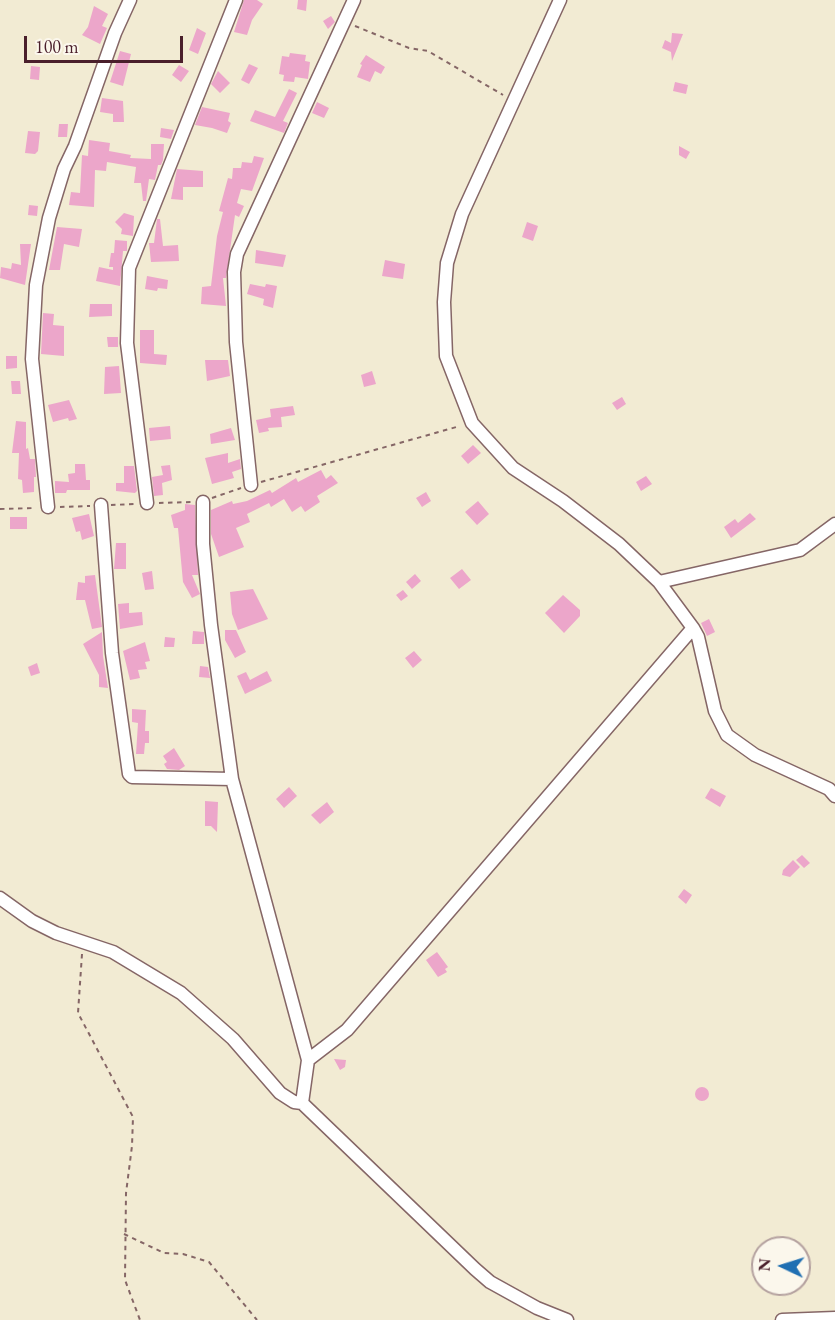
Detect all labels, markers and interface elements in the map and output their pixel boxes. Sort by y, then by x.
scale bar [27,24,186,62]
text: 100 m [35,35,79,58]
north arrow [751,1236,811,1296]
text: N [754,1258,775,1272]

